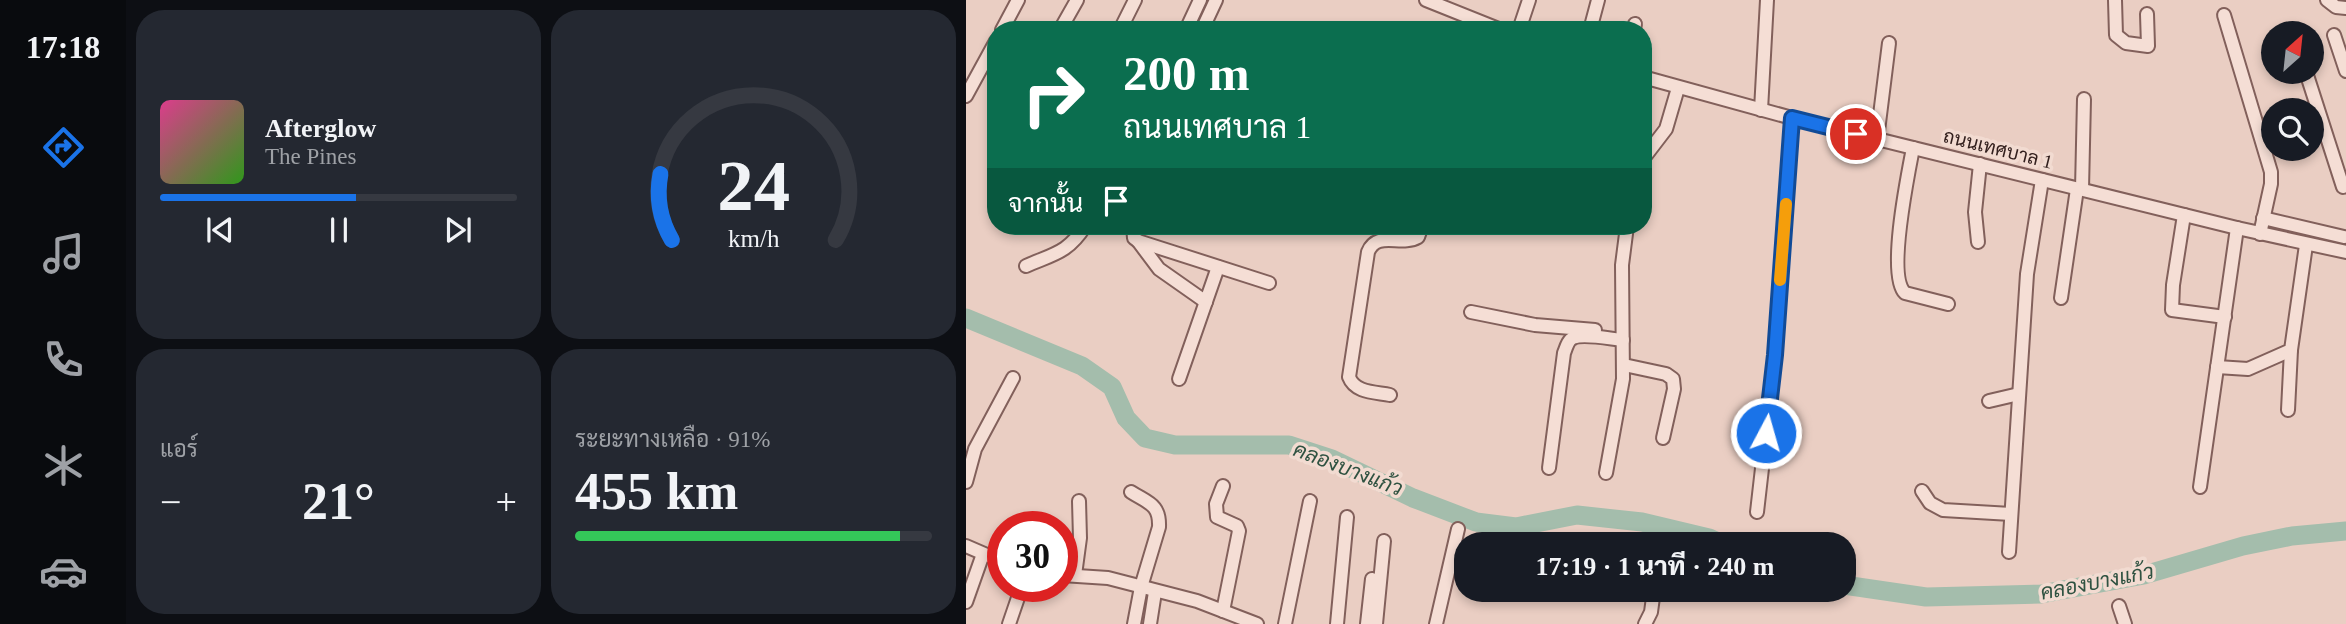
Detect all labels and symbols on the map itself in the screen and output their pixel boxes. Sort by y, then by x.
north arrow [2261,21,2324,84]
pin [1826,104,1886,164]
street label: ถนนเทศบาล 1 [1941,125,2055,173]
position arrow [1729,396,1803,470]
water label: คลองบางแก้ว [1290,436,1406,501]
speed limit sign: 30 [987,511,1078,602]
water label: คลองบางแก้ว [2038,558,2156,605]

